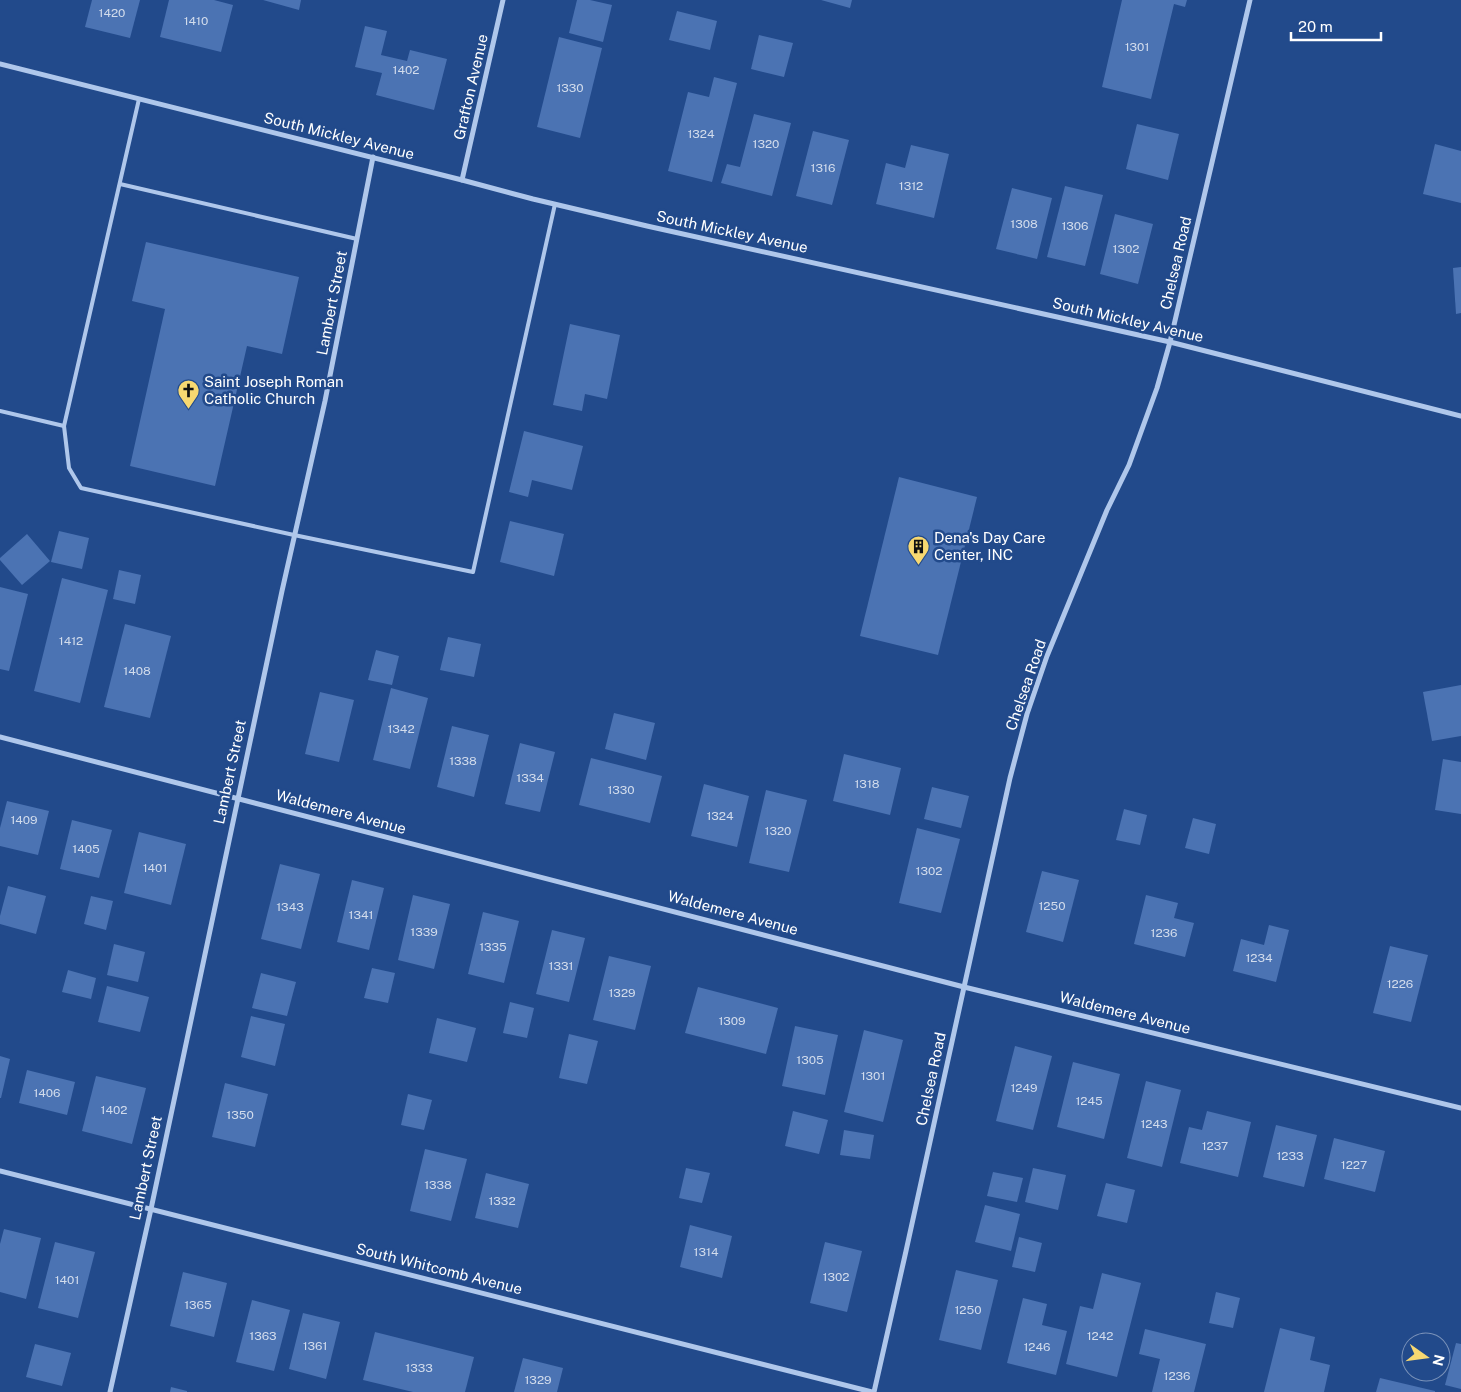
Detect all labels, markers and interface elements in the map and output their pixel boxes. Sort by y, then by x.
house number: 1420 [99,6,125,20]
scale bar [1291,10,1381,42]
house number: 1410 [184,14,208,28]
text: 20 m [1298,18,1333,35]
street label: Grafton Avenue [450,32,491,141]
house number: 1301 [1125,40,1149,54]
house number: 1402 [393,63,419,77]
house number: 1330 [556,81,584,95]
street label: South Mickley Avenue [262,109,416,162]
house number: 1324 [687,127,715,141]
house number: 1320 [753,137,779,151]
house number: 1316 [811,161,835,175]
house number: 1312 [899,179,923,193]
street label: South Mickley Avenue [655,207,809,256]
street label: Chelsea Road [1157,215,1195,311]
house number: 1308 [1010,217,1038,231]
house number: 1306 [1061,219,1089,233]
house number: 1302 [1113,242,1139,256]
street label: Lambert Street [313,249,350,357]
street label: South Mickley Avenue [1051,294,1205,345]
place label: Saint Joseph Roman Catholic Church [204,373,344,407]
church icon: Saint Joseph Roman Catholic Church [176,379,200,410]
place label: Dena's Day Care Center, INC [934,529,1046,563]
building icon: Dena's Day Care Center, INC [906,535,930,566]
house number: 1412 [59,634,83,648]
street label: Chelsea Road [1002,637,1049,733]
house number: 1408 [123,664,151,678]
street label: Lambert Street [210,718,249,826]
house number: 1342 [387,722,415,736]
house number: 1338 [449,754,477,768]
house number: 1334 [516,771,544,785]
house number: 1318 [854,777,880,791]
house number: 1330 [607,783,635,797]
street label: Waldemere Avenue [274,786,408,837]
house number: 1324 [706,809,734,823]
house number: 1409 [10,813,38,827]
house number: 1320 [765,824,791,838]
house number: 1405 [72,842,100,856]
house number: 1401 [143,861,167,875]
house number: 1302 [916,864,942,878]
street label: Waldemere Avenue [666,887,800,938]
house number: 1250 [1038,899,1066,913]
house number: 1343 [276,900,304,914]
house number: 1341 [349,908,373,922]
house number: 1339 [410,925,438,939]
house number: 1236 [1151,926,1178,940]
house number: 1335 [479,940,507,954]
house number: 1234 [1245,951,1273,965]
house number: 1331 [549,959,573,973]
house number: 1226 [1387,977,1413,991]
house number: 1329 [608,986,636,1000]
street label: Waldemere Avenue [1058,988,1192,1037]
house number: 1309 [718,1014,746,1028]
street label: Chelsea Road [912,1031,949,1127]
house number: 1305 [796,1053,824,1067]
house number: 1301 [861,1069,885,1083]
house number: 1249 [1010,1081,1038,1095]
house number: 1406 [33,1086,61,1100]
house number: 1245 [1075,1094,1103,1108]
house number: 1402 [101,1103,127,1117]
house number: 1350 [226,1108,254,1122]
street label: Lambert Street [126,1114,165,1222]
house number: 1243 [1140,1117,1168,1131]
house number: 1237 [1202,1139,1228,1153]
house number: 1233 [1276,1149,1304,1163]
house number: 1227 [1341,1158,1367,1172]
house number: 1338 [424,1178,452,1192]
house number: 1332 [488,1194,516,1208]
street label: South Whitcomb Avenue [354,1240,524,1297]
house number: 1314 [694,1245,719,1259]
house number: 1302 [823,1270,849,1284]
house number: 1401 [55,1273,79,1287]
house number: 1365 [184,1298,212,1312]
house number: 1250 [954,1303,982,1317]
house number: 1363 [249,1329,277,1343]
house number: 1242 [1087,1329,1113,1343]
north arrow [1401,1332,1451,1382]
house number: 1361 [303,1339,327,1353]
house number: 1246 [1023,1340,1051,1354]
text: N [1430,1353,1448,1367]
house number: 1333 [405,1361,433,1375]
house number: 1236 [1164,1369,1191,1383]
house number: 1329 [524,1373,552,1387]

